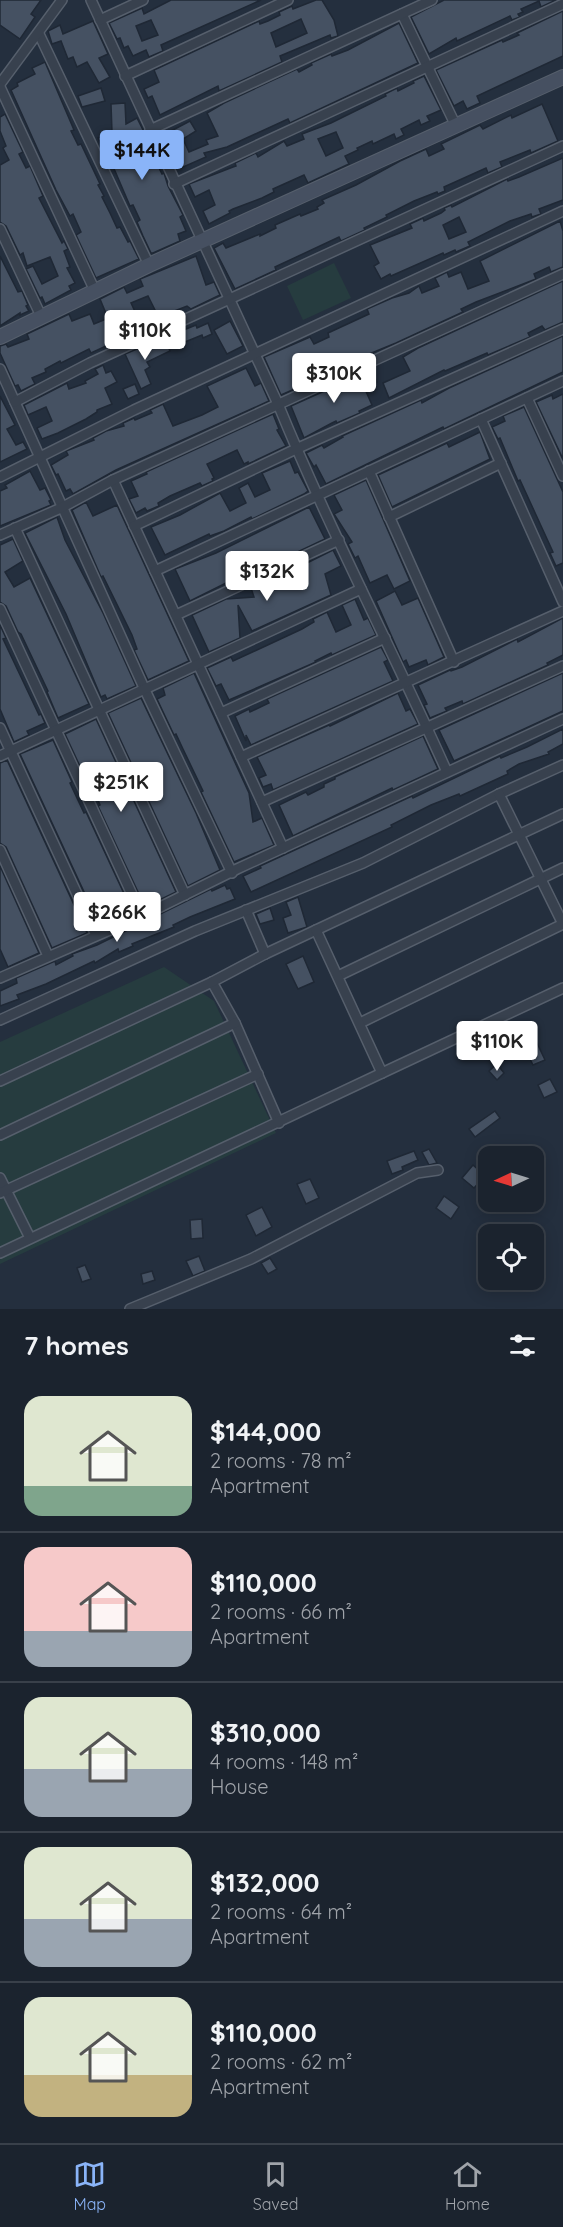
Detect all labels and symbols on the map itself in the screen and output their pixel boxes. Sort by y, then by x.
pin: $144K [100,130,184,181]
pin: $110K [103,310,187,361]
pin: $310K [292,353,376,404]
pin: $132K [225,551,309,602]
pin: $251K [79,762,163,813]
pin: $266K [75,892,159,943]
pin: $110K [455,1021,539,1072]
north arrow [478,1146,544,1212]

